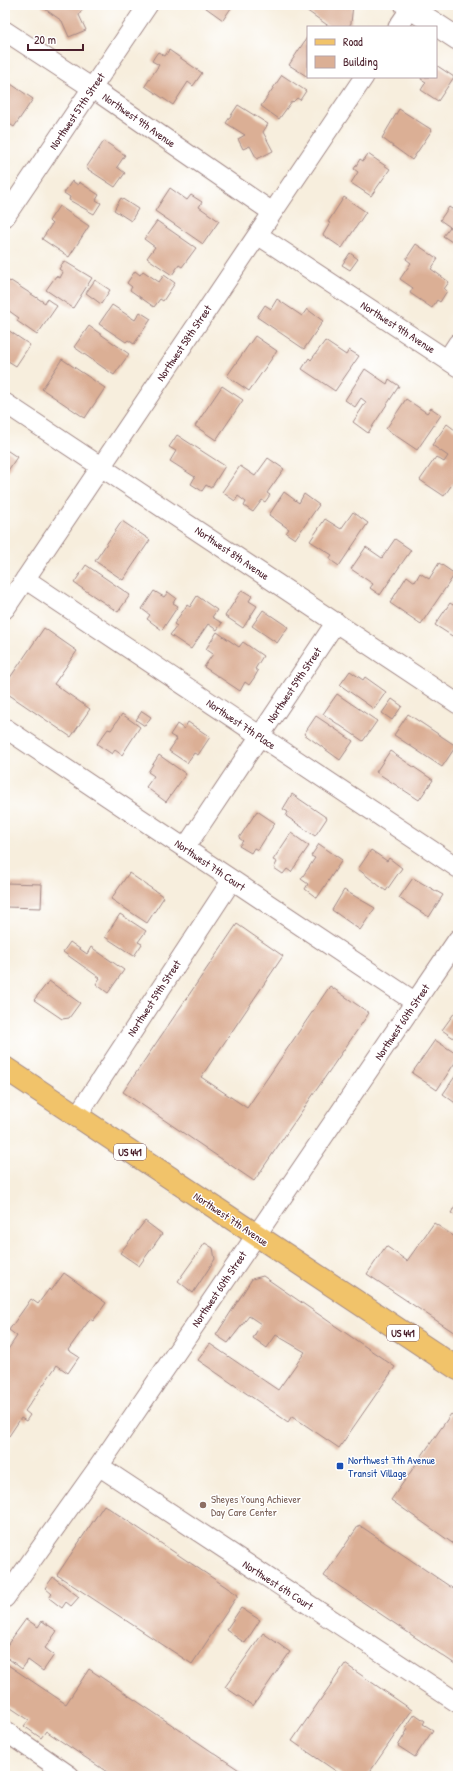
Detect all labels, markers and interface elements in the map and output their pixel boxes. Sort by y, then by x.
scale bar [28,26,83,52]
legend [307,26,437,78]
text: 20 m [34,31,56,48]
text: Road [343,33,363,50]
text: Building [343,53,378,70]
street label: Northwest 57th Street [46,70,108,152]
street label: Northwest 9th Avenue [100,90,179,151]
street label: Northwest 9th Avenue [358,298,438,357]
street label: Northwest 58th Street [153,302,215,384]
street label: Northwest 8th Avenue [192,523,272,583]
street label: Northwest 59th Street [264,644,325,725]
street label: Northwest 7th Place [204,696,279,753]
street label: Northwest 7th Court [172,836,248,894]
street label: Northwest 59th Street [124,957,184,1039]
street label: Northwest 60th Street [371,981,433,1063]
road number: US 441 [114,1144,146,1160]
street label: Northwest 7th Avenue [191,1189,272,1250]
street label: Northwest 60th Street [188,1248,250,1330]
road number: US 441 [387,1325,419,1341]
place label: Northwest 7th Avenue Transit Village [348,1453,436,1480]
marker: Northwest 7th Avenue Transit Village [335,1461,345,1471]
place label: Sheyes Young Achiever Day Care Center [211,1492,302,1519]
marker: Sheyes Young Achiever Day Care Center [198,1500,208,1510]
street label: Northwest 6th Court [240,1557,316,1613]

